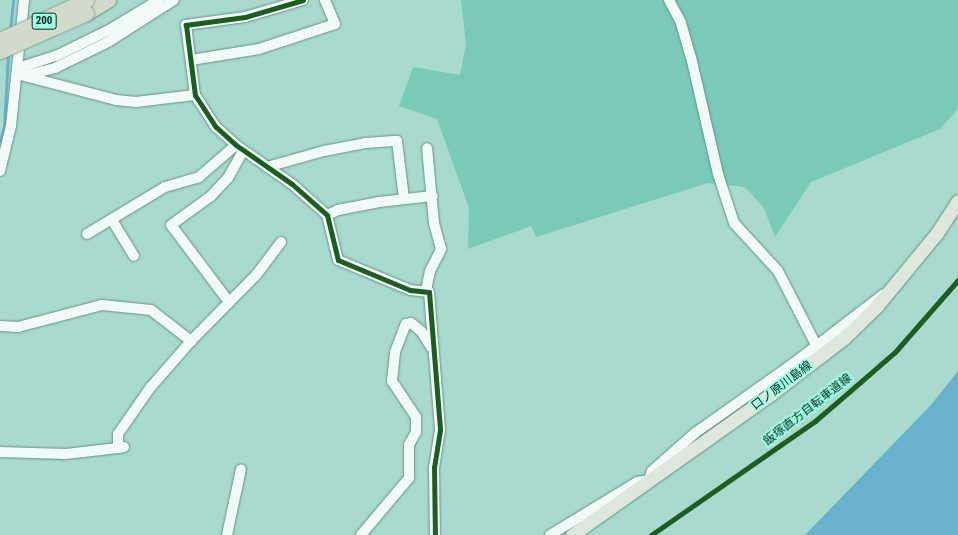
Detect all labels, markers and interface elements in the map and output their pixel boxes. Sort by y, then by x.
road number: 200 [31,12,57,30]
street label: 口ノ原川島線 [749,359,815,413]
street label: 飯塚直方自転車道線 [761,371,855,449]

